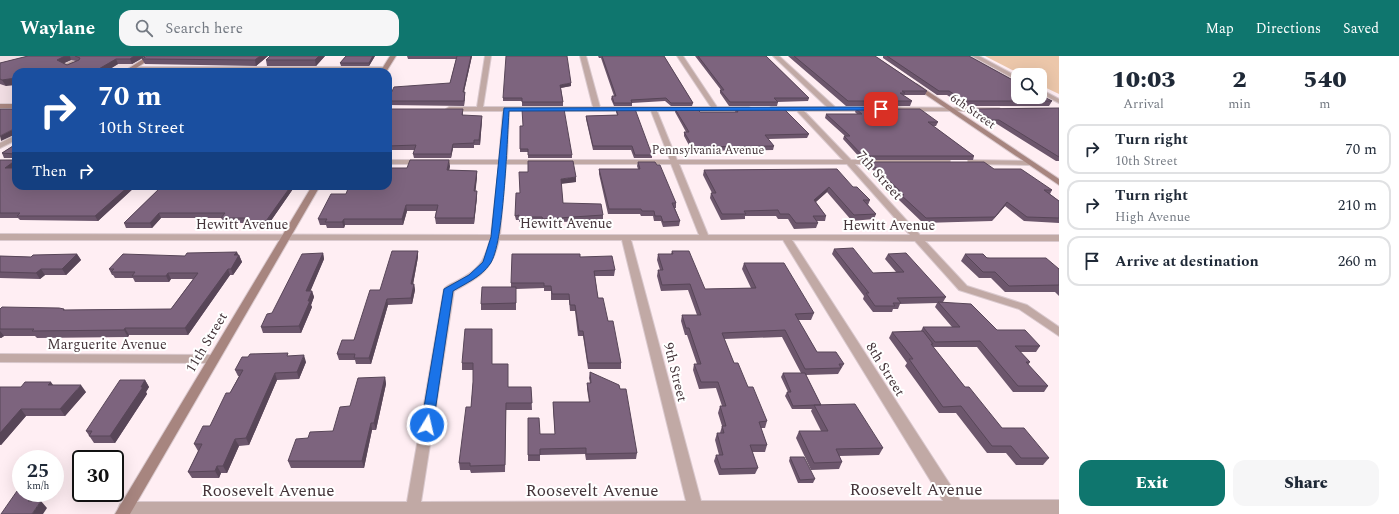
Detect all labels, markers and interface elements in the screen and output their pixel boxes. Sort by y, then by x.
search box [119,10,399,46]
text: Waylane [20,14,95,43]
icon: search [133,17,155,39]
text: Search here [165,17,243,40]
text: Map [1206,18,1234,39]
text: Directions [1256,18,1321,39]
text: Saved [1343,18,1379,39]
text: 10:03 [1111,62,1176,98]
text: 2 [1232,62,1247,98]
text: 540 [1303,62,1347,98]
map controls [1011,68,1047,104]
button: search [1011,68,1047,104]
text: 70 m [98,75,162,118]
icon: right [32,84,84,136]
street label: 6th Street [946,89,999,134]
pin [864,92,898,126]
text: Arrival [1123,94,1164,114]
text: min [1228,94,1251,114]
text: m [1319,94,1331,114]
icon: arrive [870,98,892,120]
text: 10th Street [98,114,185,141]
text: Turn right [1115,128,1188,151]
icon: right [1081,138,1103,160]
text: 70 m [1345,138,1377,161]
street label: Pennsylvania Avenue [652,141,764,160]
street label: 7th Street [852,146,908,205]
text: 10th Street [1115,151,1178,171]
text: Then [32,160,67,183]
icon: right [75,160,97,182]
text: Turn right [1115,184,1188,207]
icon: right [1081,194,1103,216]
text: 210 m [1338,194,1377,217]
text: High Avenue [1115,207,1190,227]
street label: Hewitt Avenue [520,213,613,234]
street label: Hewitt Avenue [196,214,289,235]
street label: Hewitt Avenue [843,215,936,236]
icon: arrive [1081,250,1103,272]
text: Arrive at destination [1115,250,1259,273]
text: 260 m [1338,250,1377,273]
street label: 11th Street [180,308,233,377]
street label: Marguerite Avenue [47,334,167,355]
street label: 8th Street [861,338,910,400]
street label: 9th Street [658,340,693,404]
position arrow [406,404,448,446]
speed limit sign: 30 [72,450,124,502]
text: 25 [27,456,49,486]
button: Exit [1079,460,1225,506]
button: Share [1233,460,1379,506]
street label: Roosevelt Avenue [849,477,983,503]
text: km/h [27,478,49,494]
street label: Roosevelt Avenue [201,478,335,504]
street label: Roosevelt Avenue [525,478,659,504]

